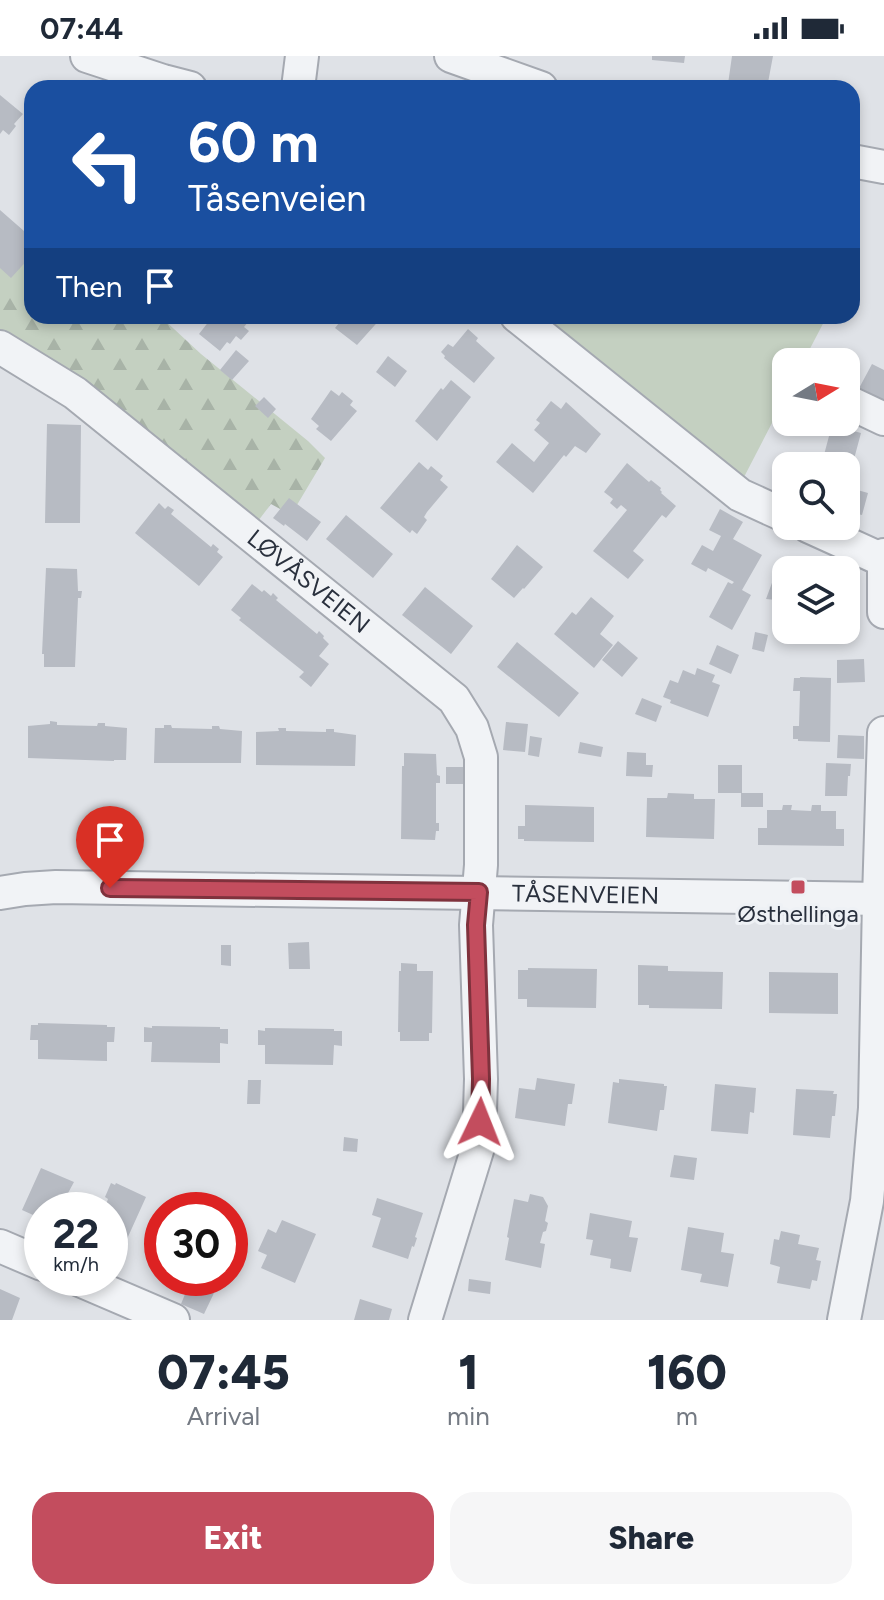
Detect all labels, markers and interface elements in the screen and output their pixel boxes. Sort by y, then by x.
text: 07:44 [40,10,123,47]
text: 60 m [188,109,319,176]
icon: left [56,112,160,216]
text: Tåsenveien [188,177,366,220]
icon: arrive [138,264,182,308]
text: Then [56,268,122,305]
north arrow [772,348,860,436]
map controls [772,348,860,644]
button: search [772,452,860,540]
street label: LØVÅSVEIEN [242,523,376,639]
button: layers [772,556,860,644]
pin [76,806,144,888]
icon: arrive [88,818,132,862]
marker: Østhellinga [789,878,807,896]
street label: TÅSENVEIEN [512,879,659,910]
place label: Østhellinga [737,899,859,928]
position arrow [438,1080,522,1164]
speed limit sign: 30 [144,1192,248,1296]
text: 22 [53,1210,99,1258]
text: km/h [53,1252,99,1276]
text: 07:45 [157,1343,290,1401]
text: 1 [458,1343,479,1401]
text: 160 [647,1343,727,1401]
text: Arrival [187,1400,260,1432]
text: min [447,1400,490,1432]
text: m [676,1400,698,1432]
button: Exit [32,1492,434,1584]
button: Share [450,1492,852,1584]

